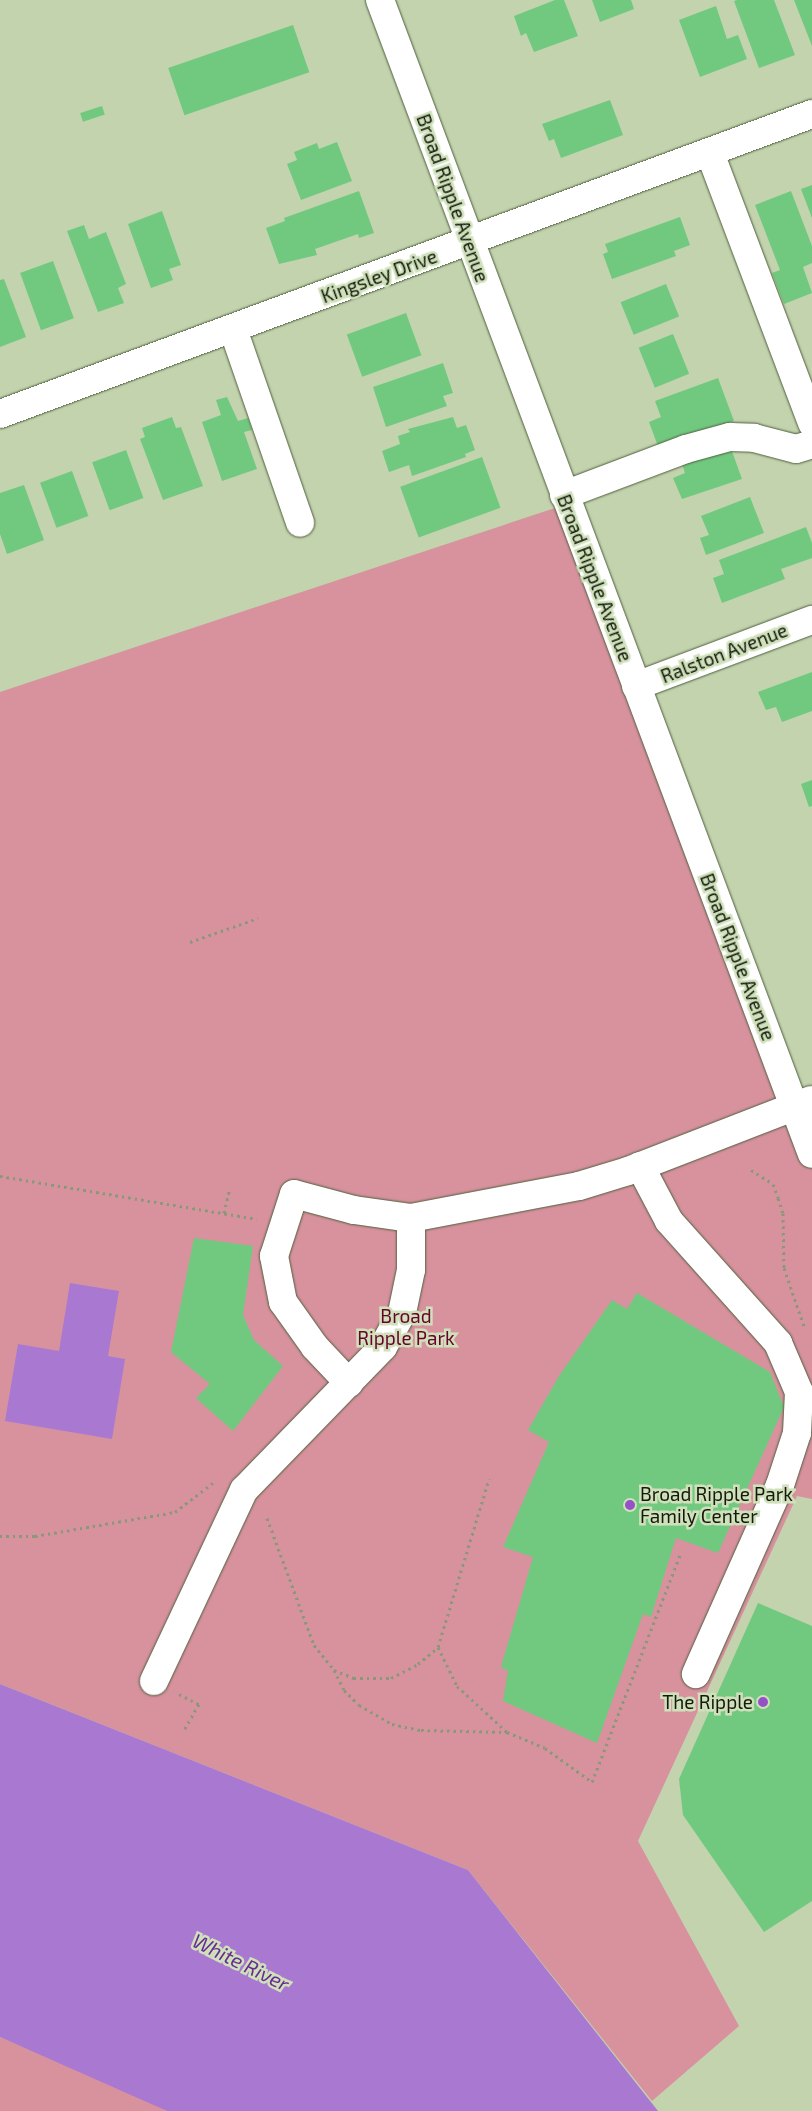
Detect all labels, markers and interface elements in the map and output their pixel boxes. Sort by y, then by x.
street label: Broad Ripple Avenue [412,111,494,285]
street label: Kingsley Drive [318,244,440,308]
street label: Broad Ripple Avenue [553,491,637,665]
street label: Ralston Avenue [657,618,791,688]
street label: Broad Ripple Avenue [696,870,780,1044]
park label: Broad Ripple Park [357,1305,455,1349]
place label: Broad Ripple Park Family Center [640,1483,793,1527]
marker: Broad Ripple Park Family Center [624,1499,636,1511]
place label: The Ripple [662,1691,753,1713]
marker: The Ripple [757,1696,769,1708]
water label: White River [189,1928,293,1996]

